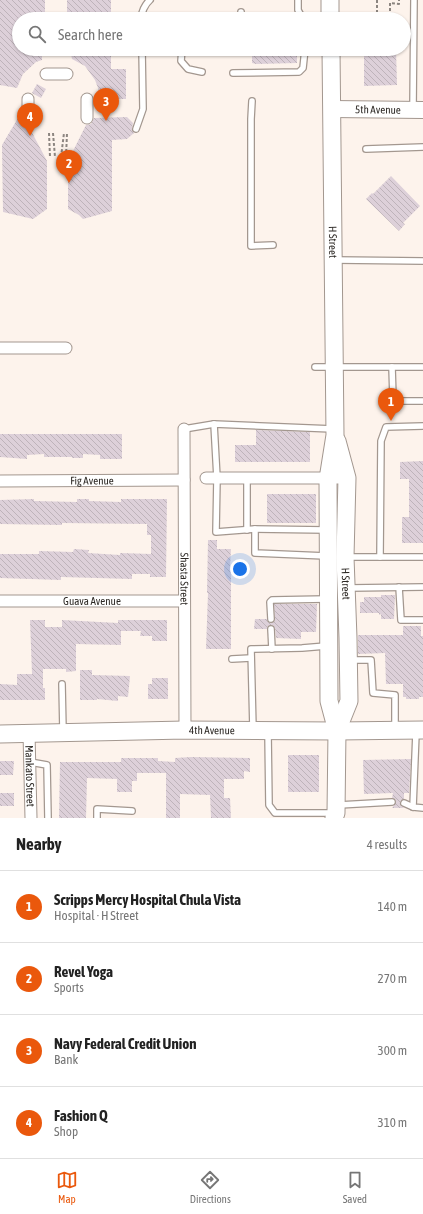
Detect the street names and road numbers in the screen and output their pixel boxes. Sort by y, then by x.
street label: 5th Avenue [355,103,401,116]
street label: H Street [327,226,339,258]
street label: Fig Avenue [70,474,114,487]
street label: Shasta Street [178,552,191,606]
street label: H Street [339,567,353,600]
street label: Guava Avenue [63,595,121,607]
street label: 4th Avenue [189,724,235,736]
street label: Mankato Street [23,745,37,807]

